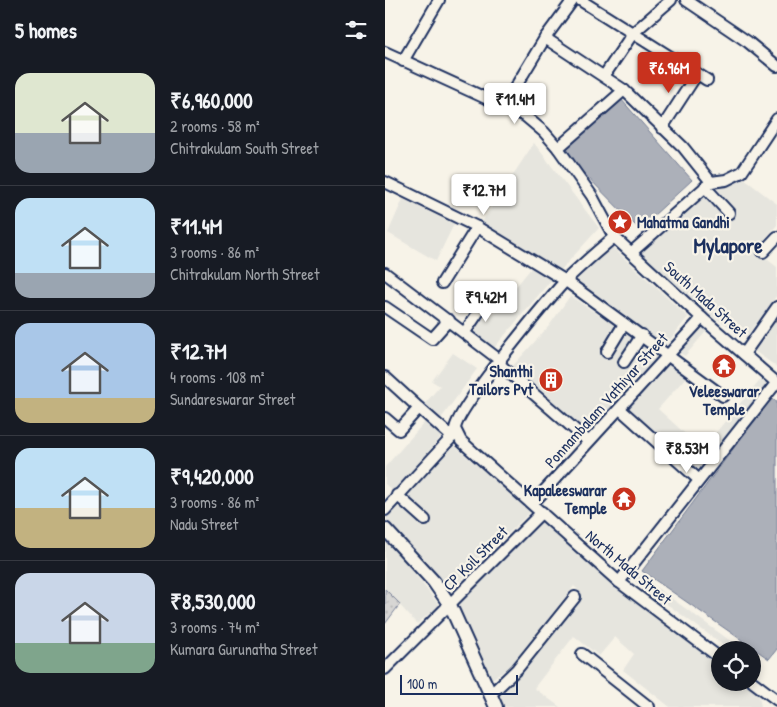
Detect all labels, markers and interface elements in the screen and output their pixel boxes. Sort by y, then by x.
text: 5 homes [15,16,77,45]
icon: filters [342,16,370,44]
pin: ₹6.96M [628,52,710,94]
text: ₹6.96M [649,57,689,79]
pin: ₹11.4M [474,82,556,125]
text: ₹6,960,000 [170,86,253,115]
text: ₹11.4M [495,88,535,110]
icon: home [55,93,115,153]
text: 2 rooms · 58 m² [170,115,260,137]
text: Chitrakulam South Street [170,137,318,159]
pin: ₹12.7M [443,174,525,216]
text: ₹12.7M [462,179,506,201]
place icon: Mahatma Gandhi [607,209,633,235]
place label: Mahatma Gandhi [637,211,730,233]
text: ₹11.4M [170,212,222,241]
icon: home [55,218,115,278]
district label: Mylapore [693,231,763,261]
text: 3 rooms · 86 m² [170,241,259,263]
street label: South Mada Street [659,256,753,343]
text: Chitrakulam North Street [170,263,319,285]
pin: ₹9.42M [445,280,527,323]
text: ₹9.42M [465,286,507,308]
street label: Ponnambalam Vathiyar Street [539,327,673,472]
text: ₹12.7M [170,337,227,366]
icon: home [55,343,115,403]
temple icon: Veleeswarar Temple [711,353,737,379]
place label: Shanthi Tailors Pvt [468,360,533,400]
text: 4 rooms · 108 m² [170,366,264,388]
building icon: Shanthi Tailors Pvt [538,367,564,393]
place label: Veleeswarar Temple [689,380,760,421]
text: Sundareswarar Street [170,388,295,410]
pin: ₹8.53M [646,432,728,474]
text: ₹8.53M [666,437,708,459]
text: ₹9,420,000 [170,462,254,491]
icon: home [55,468,115,528]
place label: Kapaleeswarar Temple [524,479,608,520]
temple icon: Kapaleeswarar Temple [611,486,637,512]
text: 3 rooms · 86 m² [170,491,259,513]
text: Nadu Street [170,513,238,535]
street label: CP Koil Street [438,520,513,595]
street label: North Mada Street [581,524,677,610]
text: ₹8,530,000 [170,587,256,616]
icon: home [55,593,115,653]
text: 3 rooms · 74 m² [170,616,260,638]
text: Kumara Gurunatha Street [170,638,318,660]
map controls [711,641,761,691]
button: locate [711,641,761,691]
scale bar [400,672,517,695]
text: 100 m [407,674,437,693]

